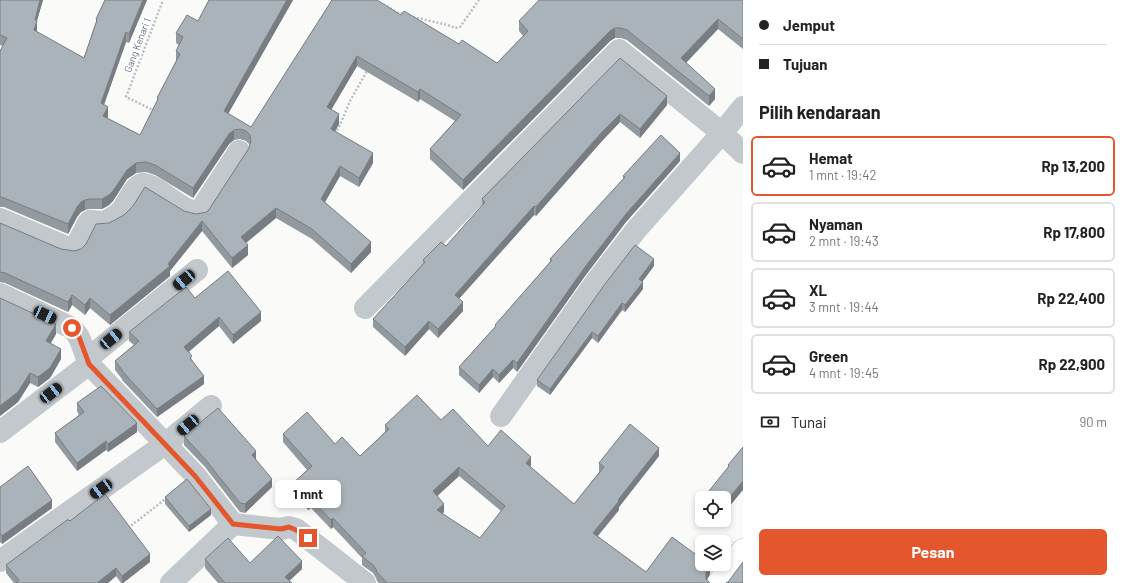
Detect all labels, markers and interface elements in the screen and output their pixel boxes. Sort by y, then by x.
street label: Gang Kenari 1 [121,16,153,74]
text: Jemput [783,16,835,34]
text: Tujuan [783,55,827,73]
text: Pilih kendaraan [759,101,880,123]
icon: car [761,148,797,184]
text: Hemat [809,149,853,167]
text: Rp 13,200 [1041,157,1105,175]
text: 1 mnt · 19:42 [809,167,876,183]
icon: car [761,214,797,250]
text: Nyaman [809,215,863,233]
text: Rp 17,800 [1043,223,1105,241]
text: 2 mnt · 19:43 [809,233,879,249]
car [171,268,197,292]
icon: car [761,280,797,316]
text: XL [809,281,827,299]
text: Rp 22,400 [1037,289,1105,307]
text: 3 mnt · 19:44 [809,299,879,315]
car [32,304,58,326]
route start [63,319,81,337]
car [98,327,124,351]
icon: car [761,346,797,382]
text: Green [809,347,848,365]
text: Rp 22,900 [1038,355,1105,373]
text: 4 mnt · 19:45 [809,365,879,381]
car [38,381,64,405]
icon: cash [759,411,781,433]
car [175,413,201,437]
text: Tunai [791,413,827,431]
text: 90 m [1080,414,1107,430]
car [88,477,114,501]
callout: 1 mnt [275,480,341,508]
text: 1 mnt [293,486,323,502]
map controls [695,491,731,571]
button: locate [695,491,731,527]
route end [299,529,317,547]
button: Pesan [759,529,1107,575]
button: layers [695,535,731,571]

